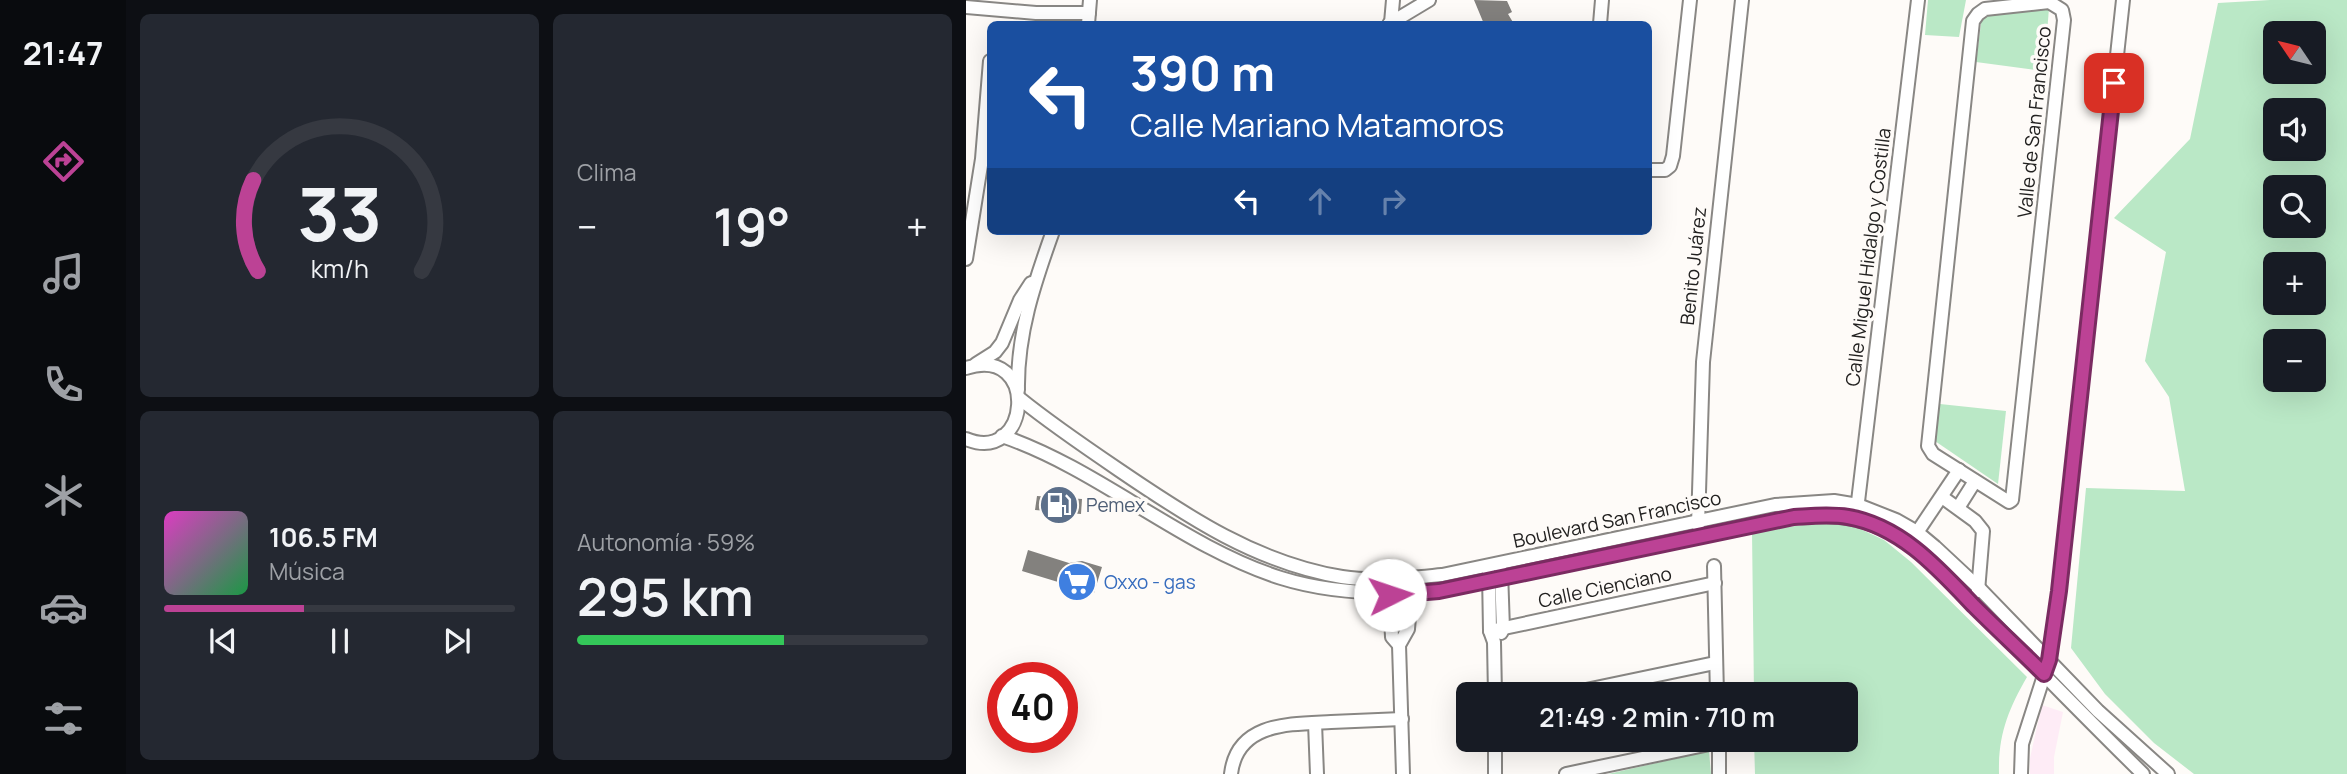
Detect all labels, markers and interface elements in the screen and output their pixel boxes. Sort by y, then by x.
north arrow [2263,21,2326,84]
map controls [2263,21,2326,392]
street label: Valle de San Francisco [2011,25,2057,219]
text: 21:47 [23,31,103,75]
text: 390 m [1130,39,1275,106]
icon: left [1015,49,1106,140]
pin [2084,53,2144,113]
icon: arrive [2095,64,2133,102]
button: sound [2263,98,2326,161]
text: Calle Mariano Matamoros [1130,103,1504,147]
street label: Calle Miguel Hidalgo y Costilla [1839,126,1897,388]
icon: directions [39,137,88,186]
text: Clima [577,156,636,188]
text: 33 [297,164,382,264]
button: search [2263,175,2326,238]
icon: left [1228,182,1266,220]
icon: ahead [1301,182,1339,220]
icon: right [1374,182,1412,220]
text: 19° [713,191,791,262]
text: − [577,200,598,252]
text: + [906,200,928,252]
street label: Benito Juárez [1674,205,1712,327]
icon: music [39,249,88,298]
text: km/h [310,251,369,286]
button: + [2263,252,2326,315]
button: − [2263,329,2326,392]
icon: phone [39,360,88,409]
icon: climate [39,471,88,520]
fuel station icon: Pemex [1038,484,1080,526]
street label: Boulevard San Francisco [1511,484,1723,554]
place label: Pemex [1086,492,1145,518]
text: 106.5 FM [269,519,378,555]
text: Autonomía · 59% [577,526,755,558]
text: Música [269,555,345,587]
position arrow [1353,558,1427,632]
street label: Calle Cienciano [1536,560,1674,614]
text: 295 km [577,561,754,632]
supermarket icon: Oxxo - gas [1056,561,1098,603]
place label: Oxxo - gas [1104,569,1196,595]
icon: car [39,583,88,632]
icon: previous [204,622,242,660]
icon: pause [321,622,359,660]
icon: next [438,622,476,660]
speed limit sign: 40 [987,662,1078,753]
icon: filters [39,694,88,743]
text: 21:49 · 2 min · 710 m [1539,699,1775,735]

